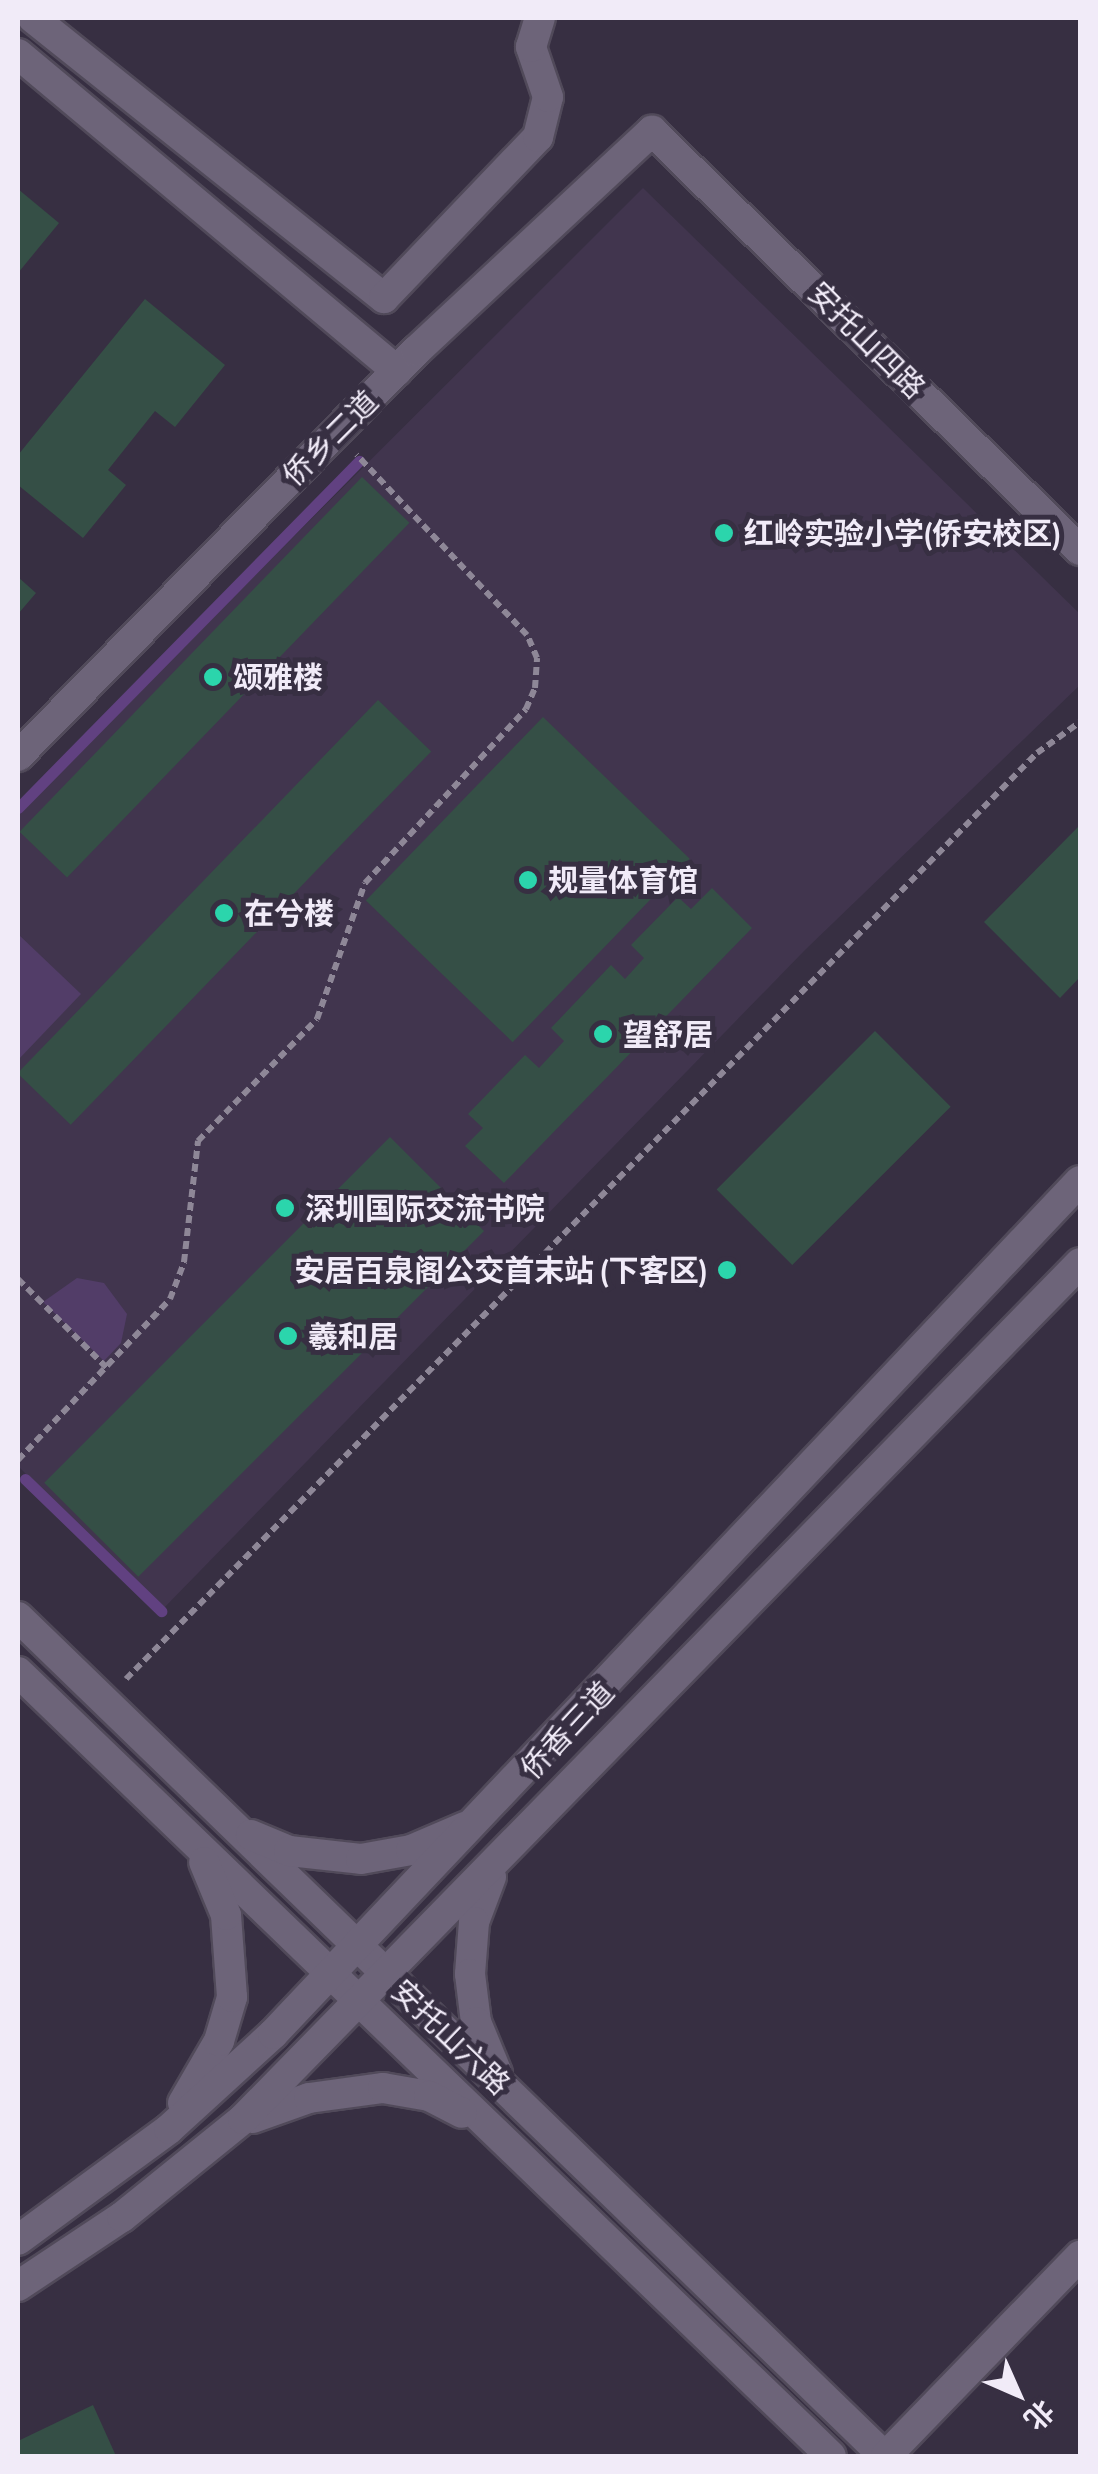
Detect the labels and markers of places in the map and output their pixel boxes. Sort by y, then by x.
place label: 红岭实验小学(侨安校区) [744,515,1061,551]
marker: 红岭实验小学(侨安校区) [713,522,735,544]
place label: 颂雅楼 [233,659,323,695]
marker: 颂雅楼 [202,666,224,688]
place label: 规量体育馆 [548,862,698,898]
marker: 规量体育馆 [517,869,539,891]
place label: 在兮楼 [244,895,334,931]
marker: 在兮楼 [213,902,235,924]
place label: 望舒居 [623,1016,713,1052]
marker: 望舒居 [592,1023,614,1045]
place label: 深圳国际交流书院 [305,1190,545,1226]
marker: 深圳国际交流书院 [274,1197,296,1219]
place label: 安居百泉阁公交首末站 (下客区) [294,1252,707,1288]
marker: 安居百泉阁公交首末站 (下客区) [716,1259,738,1281]
place label: 羲和居 [308,1318,398,1354]
marker: 羲和居 [277,1325,299,1347]

